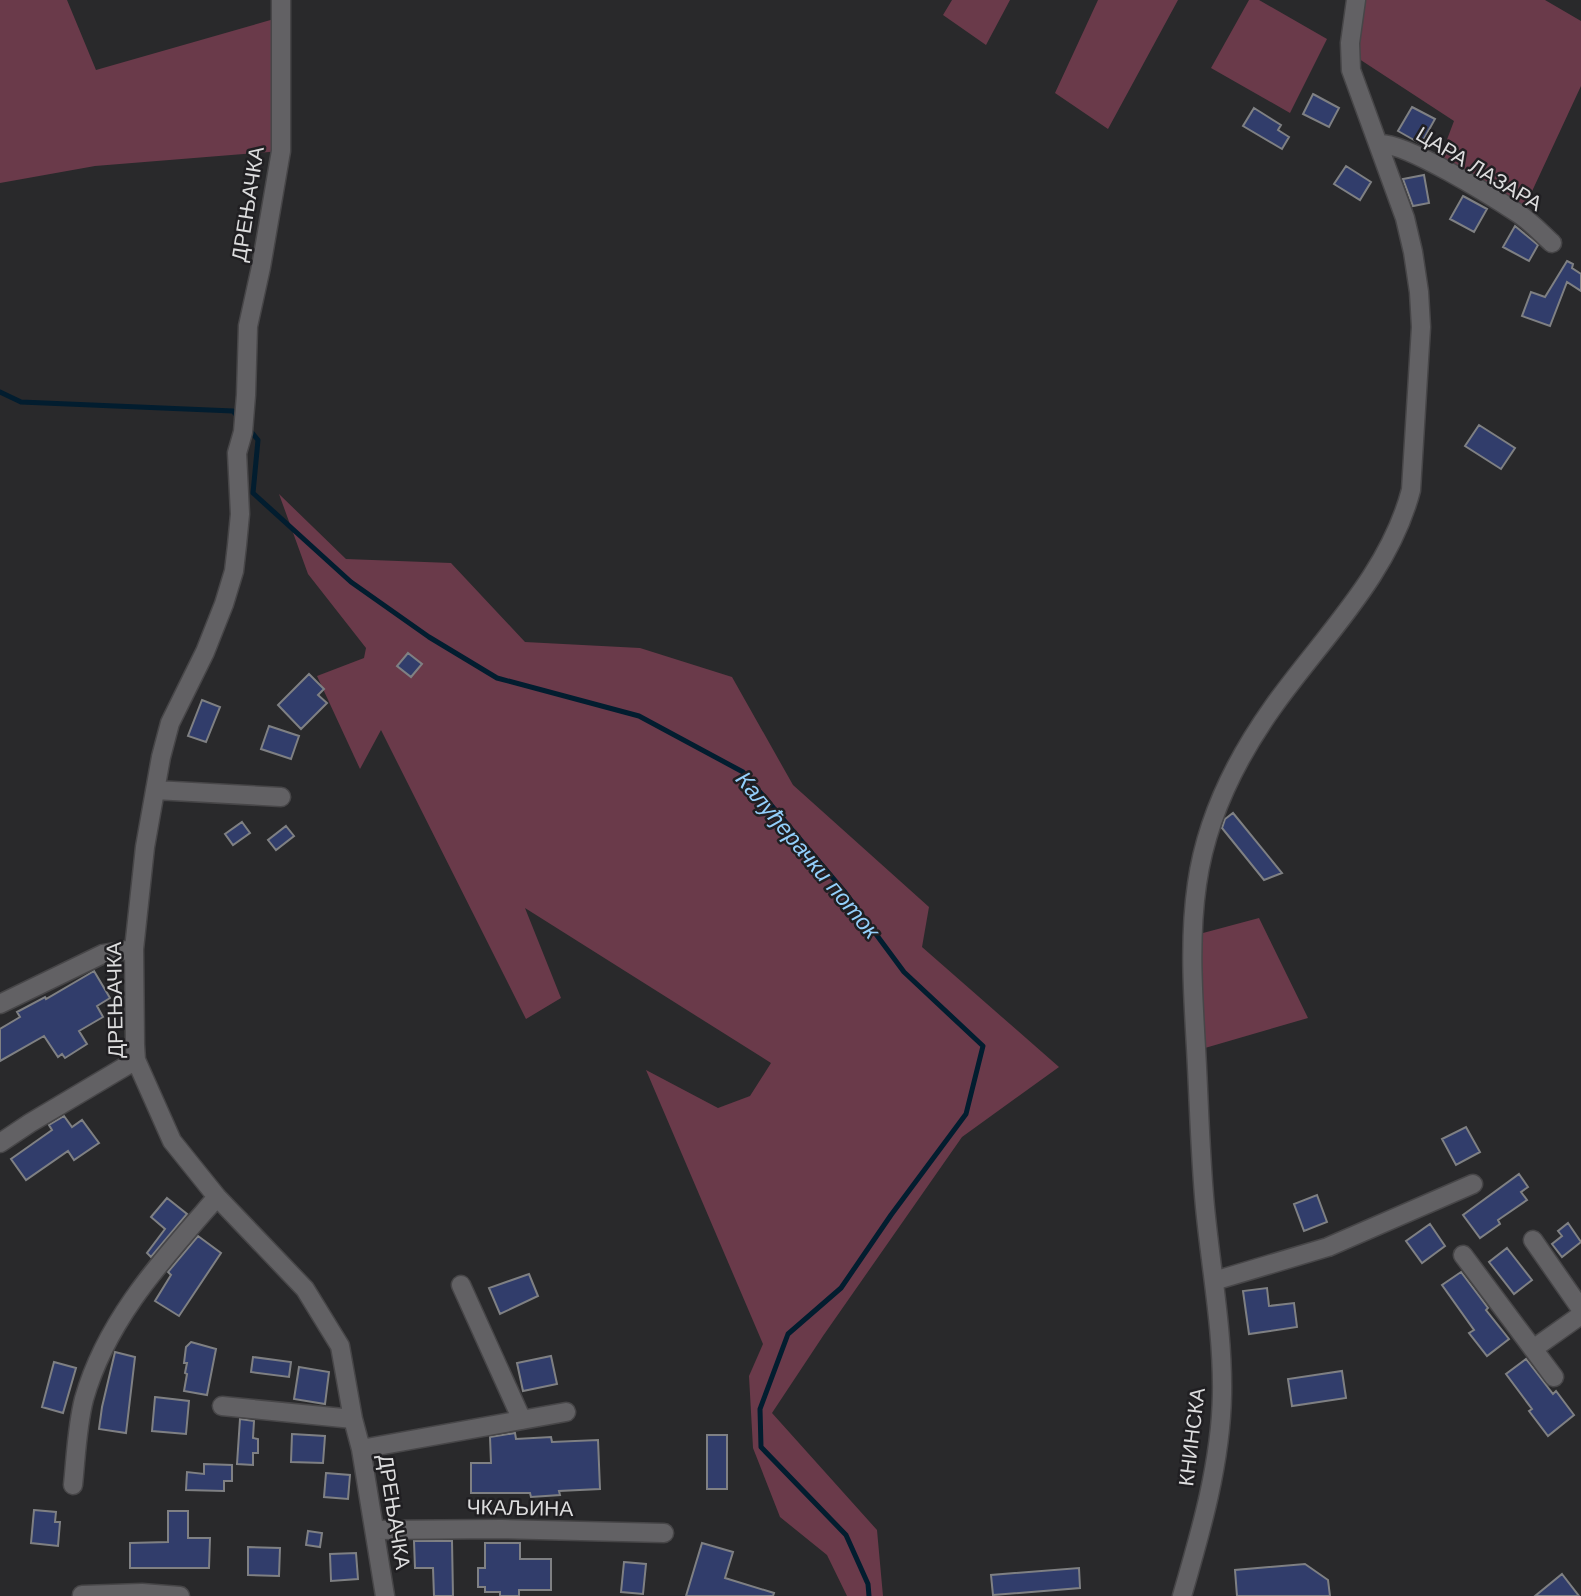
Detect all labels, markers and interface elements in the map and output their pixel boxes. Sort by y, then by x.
street label: ЦАРА ЛАЗАРА [1412,122,1546,215]
street label: ДРЕЊАЧКА [227,145,268,263]
water label: Калуђерачки поток [731,766,886,945]
street label: ДРЕЊАЧКА [102,942,127,1058]
street label: КНИНСКА [1174,1386,1209,1488]
street label: ДРЕЊАЧКА [374,1453,415,1571]
street label: ЧКАЉИНА [466,1495,574,1520]

